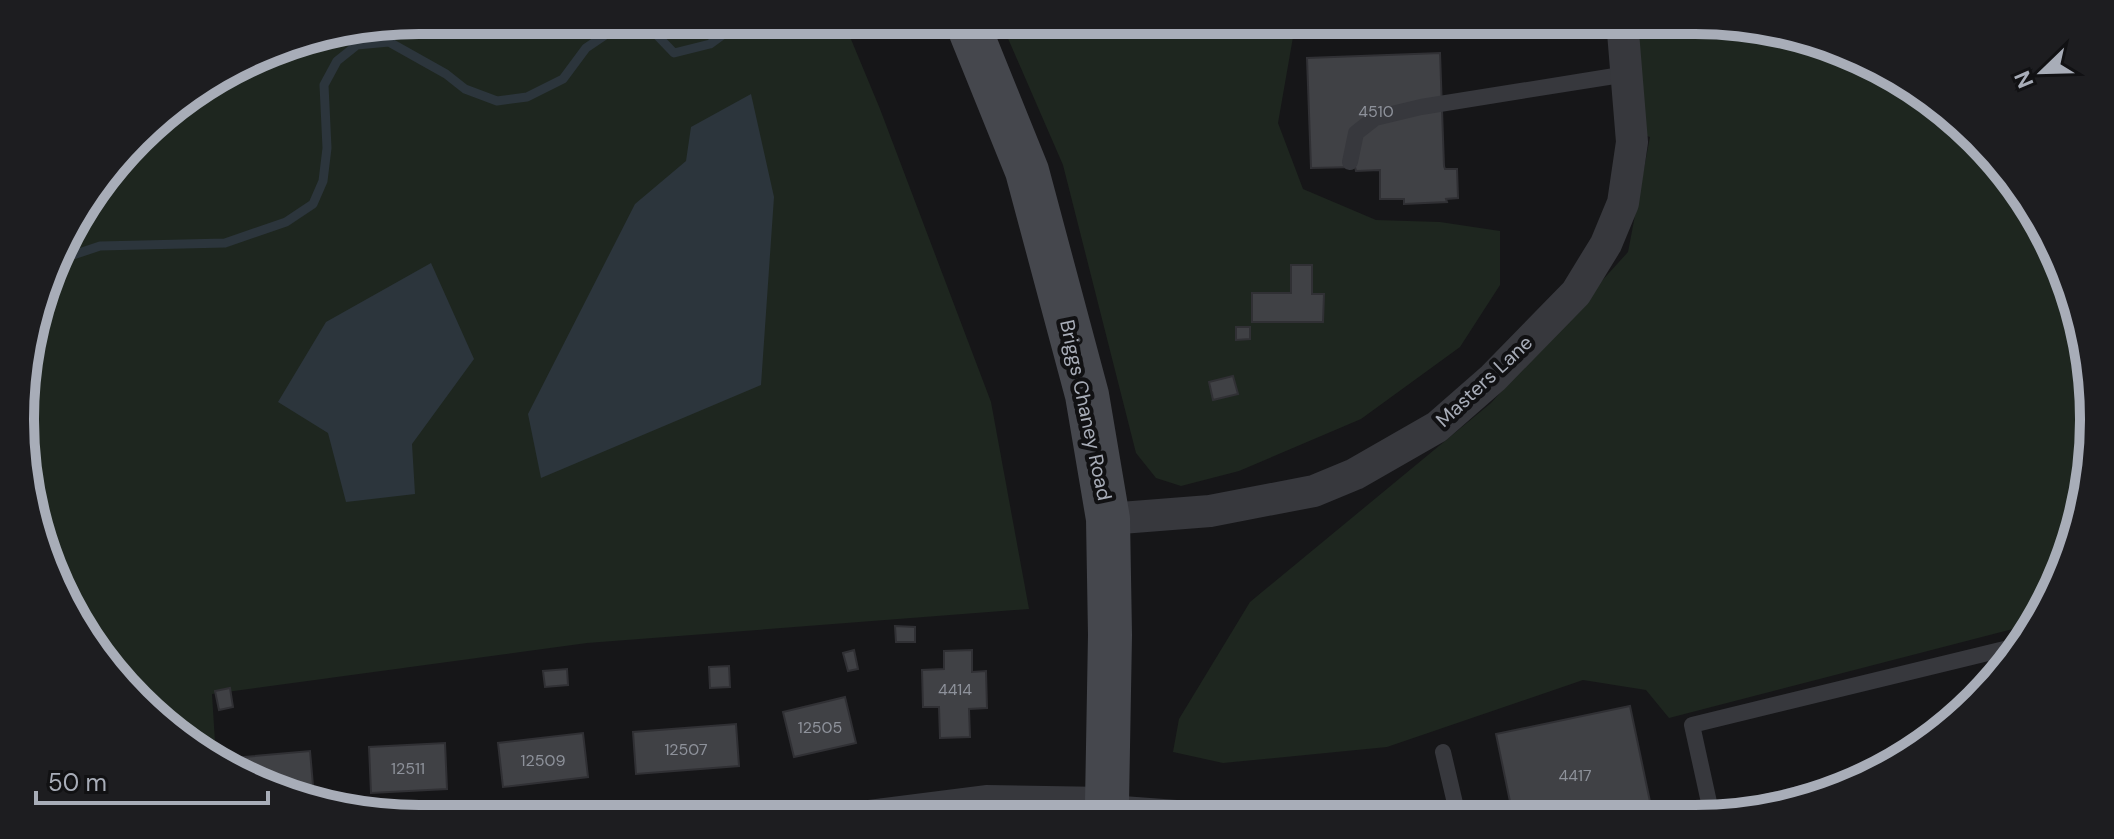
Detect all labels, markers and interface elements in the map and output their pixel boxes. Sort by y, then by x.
north arrow [2002,32,2082,112]
text: N [2008,67,2041,93]
house number: 4510 [1358,101,1394,122]
street label: Briggs Chaney Road [1054,317,1118,503]
street label: Masters Lane [1430,329,1538,433]
house number: 4414 [938,679,972,700]
house number: 12505 [798,717,842,738]
house number: 12507 [664,739,708,760]
house number: 12509 [521,750,565,771]
scale bar [36,755,268,805]
house number: 12511 [391,758,425,779]
house number: 4417 [1559,765,1591,786]
text: 50 m [48,767,107,798]

